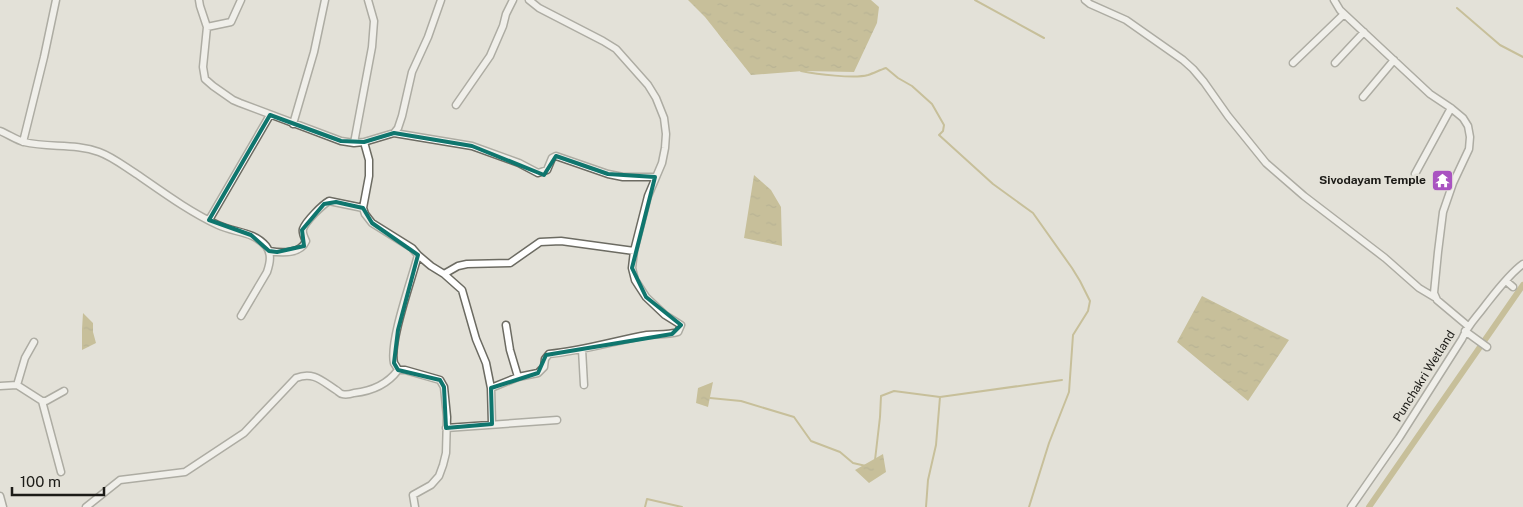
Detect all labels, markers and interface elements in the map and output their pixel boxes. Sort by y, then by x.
temple icon: Sivodayam Temple [1430,168,1454,192]
place label: Sivodayam Temple [1319,173,1426,187]
street label: Punchakri Wetland [1390,328,1458,424]
scale bar [12,464,105,496]
text: 100 m [20,473,61,490]

